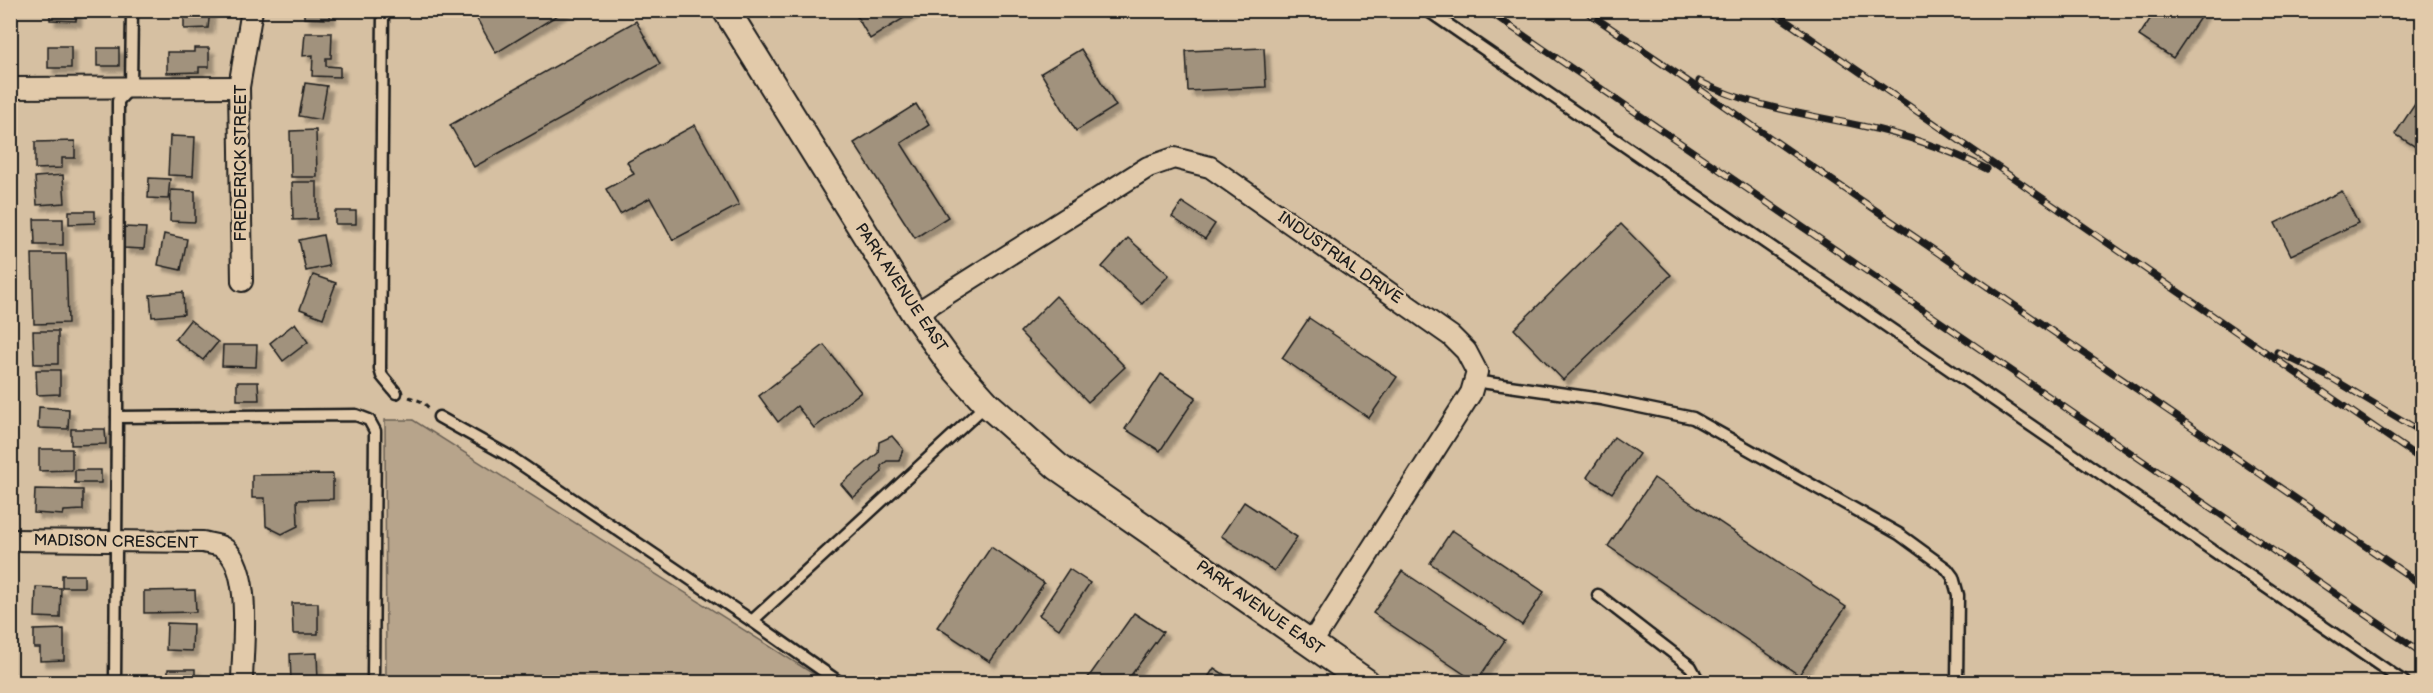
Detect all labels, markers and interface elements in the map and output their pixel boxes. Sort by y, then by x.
street label: FREDERICK STREET [232,84,251,241]
street label: INDUSTRIAL DRIVE [1274,208,1406,308]
street label: PARK AVENUE EAST [851,220,951,356]
street label: MADISON CRESCENT [33,531,199,553]
street label: PARK AVENUE EAST [1192,557,1328,659]

